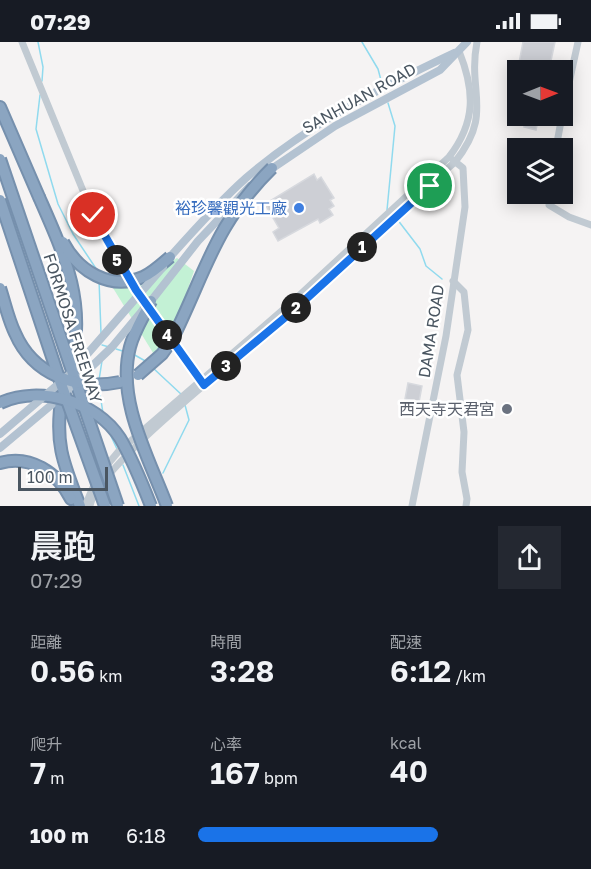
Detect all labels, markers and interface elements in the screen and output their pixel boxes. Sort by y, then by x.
text: 07:29 [30,8,91,35]
street label: SANHUAN ROAD [298,58,420,138]
north arrow [507,60,573,126]
map controls [507,60,573,204]
button: layers [507,138,573,204]
pin [404,160,455,211]
icon: arrive [413,169,446,202]
pin [67,189,118,240]
icon: check [76,198,109,231]
place label: 裕珍馨觀光工廠 [175,198,287,218]
marker: 裕珍馨觀光工廠 [292,201,306,215]
pin: 1 [347,232,377,262]
text: 1 [358,237,366,257]
pin: 5 [102,245,132,275]
text: 5 [112,250,122,270]
street label: FORMOSA FREEWAY [39,251,107,406]
street label: DAMA ROAD [414,283,448,379]
pin: 2 [281,293,311,323]
text: 2 [291,298,301,318]
pin: 4 [152,320,182,350]
text: 4 [162,325,172,345]
pin: 3 [211,351,241,381]
text: 3 [221,356,231,376]
place label: 西天寺天君宮 [399,399,495,419]
marker: 西天寺天君宮 [500,402,514,416]
scale bar [18,464,108,492]
text: 100 m [27,467,73,487]
text: 晨跑 [30,526,96,565]
button: share [498,526,561,589]
text: 07:29 [30,568,83,592]
text: 距離 [30,632,62,652]
text: 時間 [210,632,242,652]
text: 配速 [390,632,422,652]
text: 0.56 [30,653,95,689]
text: 3:28 [210,653,274,689]
text: 6:12 [390,653,451,689]
text: km [95,666,122,686]
text: /km [451,666,486,686]
text: kcal [390,733,422,753]
text: 爬升 [30,734,62,754]
text: 心率 [210,734,242,754]
text: 40 [390,753,428,789]
text: 7 [30,755,46,791]
text: 167 [210,755,260,791]
text: m [46,768,64,788]
text: bpm [260,768,298,788]
text: 100 m [30,823,89,847]
text: 6:18 [126,823,166,847]

